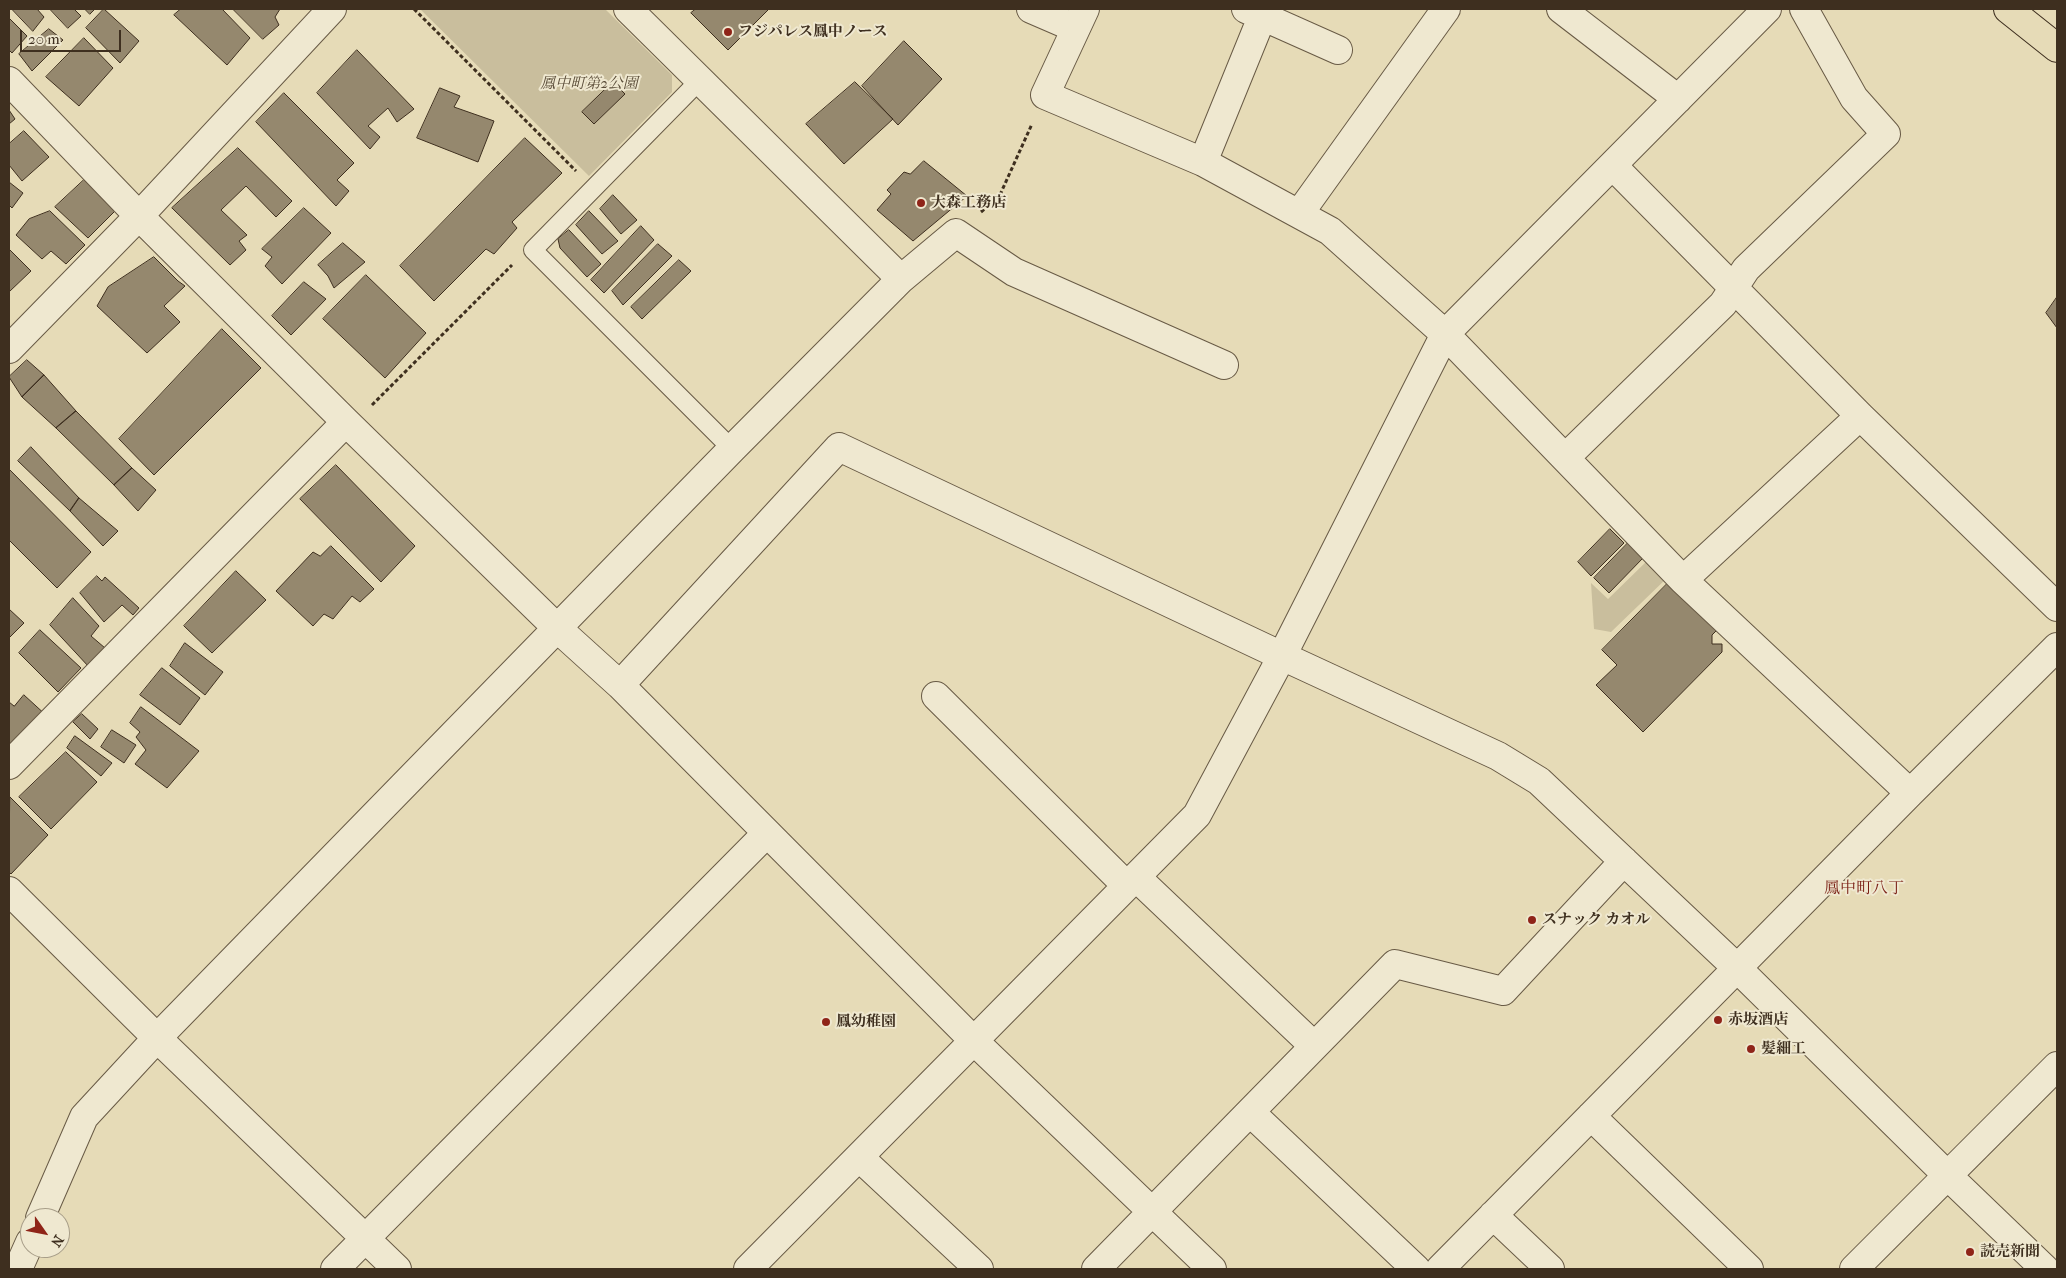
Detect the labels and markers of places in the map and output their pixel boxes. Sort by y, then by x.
place label: フジパレス鳳中ノース [738,23,888,41]
marker: フジパレス鳳中ノース [722,26,734,38]
place label: 大森工務店 [931,194,1006,212]
marker: 大森工務店 [915,197,927,209]
place label: スナック カオル [1542,911,1650,929]
marker: スナック カオル [1526,914,1538,926]
place label: 赤坂酒店 [1728,1011,1788,1029]
place label: 鳳幼稚園 [836,1013,896,1031]
marker: 赤坂酒店 [1712,1014,1724,1026]
marker: 鳳幼稚園 [820,1016,832,1028]
place label: 髪細工 [1761,1040,1806,1058]
marker: 髪細工 [1745,1043,1757,1055]
place label: 読売新聞 [1980,1243,2040,1261]
marker: 読売新聞 [1964,1246,1976,1258]

